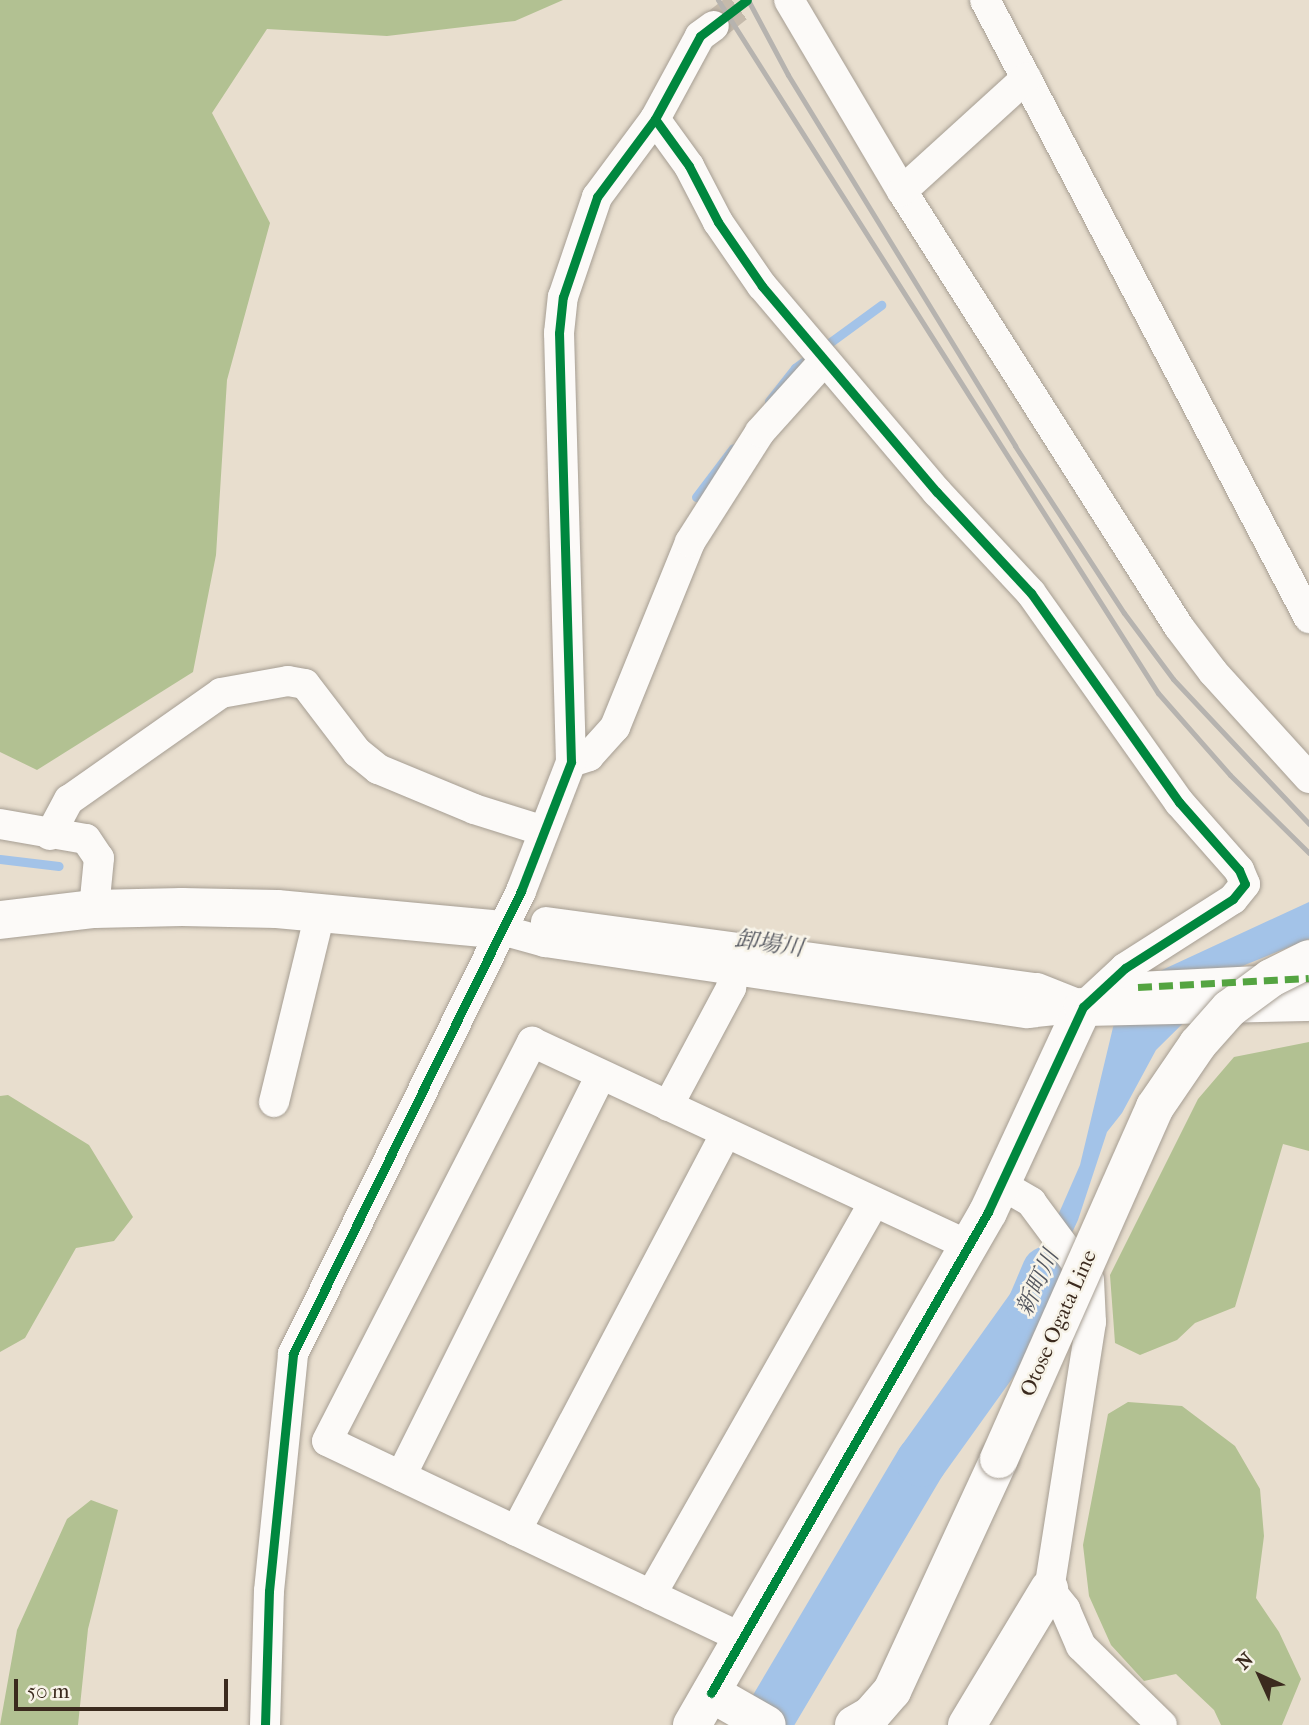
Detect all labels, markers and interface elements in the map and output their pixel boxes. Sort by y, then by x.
water label: 卸場川 [733,926,805,962]
water label: 新町川 [1011,1246,1065,1320]
street label: Otose Ogata Line [1014,1246,1102,1400]
north arrow [1225,1641,1295,1711]
text: N [1232,1648,1258,1674]
scale bar [18,1666,231,1710]
text: 50 m [27,1679,70,1703]

